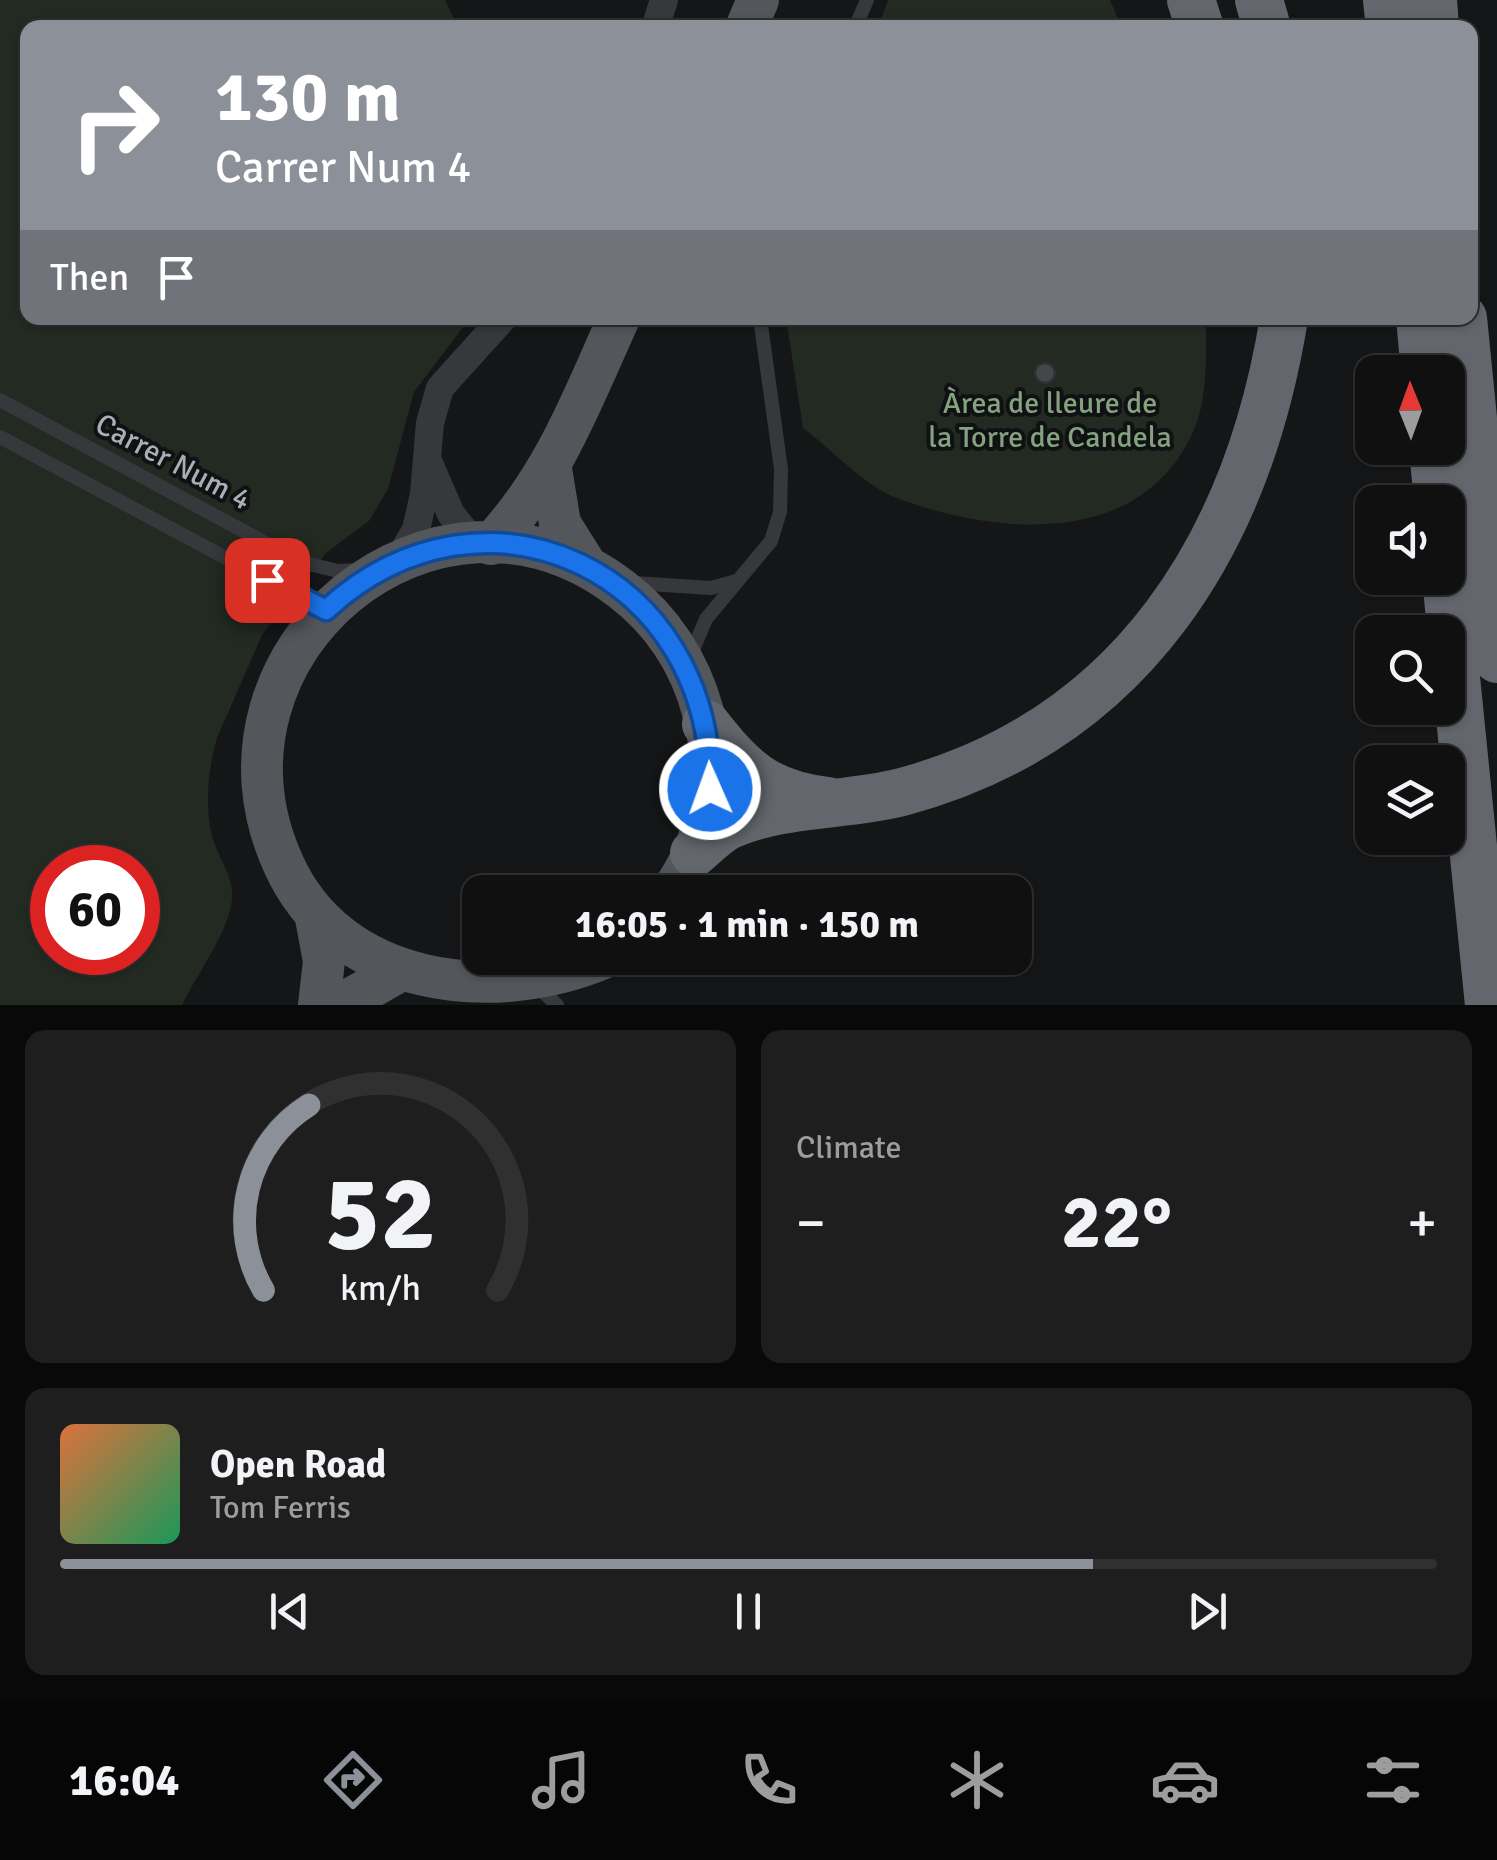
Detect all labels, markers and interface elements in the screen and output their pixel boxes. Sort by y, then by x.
text: 130 m [215,54,400,140]
icon: right [50,60,180,190]
text: Carrer Num 4 [215,140,471,195]
icon: arrive [149,250,204,305]
text: Then [50,254,129,301]
north arrow [1355,355,1465,465]
map controls [1355,355,1465,855]
park label: Àrea de lleure de la Torre de Candela [928,385,1172,456]
street label: Carrer Num 4 [89,406,257,518]
button: sound [1355,485,1465,595]
pin [225,538,310,623]
icon: arrive [240,553,295,608]
button: search [1355,615,1465,725]
position arrow [658,737,762,841]
button: layers [1355,745,1465,855]
speed limit sign: 60 [30,845,160,975]
text: 16:05 · 1 min · 150 m [575,901,919,948]
text: Climate [796,1128,902,1167]
text: 52 [324,1150,437,1278]
text: 22° [1061,1176,1172,1269]
text: − [796,1189,826,1257]
text: + [1407,1189,1437,1257]
text: km/h [340,1266,421,1310]
text: Open Road [210,1441,386,1488]
text: Tom Ferris [210,1488,351,1527]
icon: previous [262,1584,317,1639]
icon: pause [721,1584,776,1639]
icon: next [1180,1584,1235,1639]
icon: directions [318,1745,388,1815]
icon: music [526,1745,596,1815]
icon: phone [734,1745,804,1815]
icon: climate [942,1745,1012,1815]
icon: car [1150,1745,1220,1815]
icon: filters [1358,1745,1428,1815]
text: 16:04 [69,1753,179,1808]

